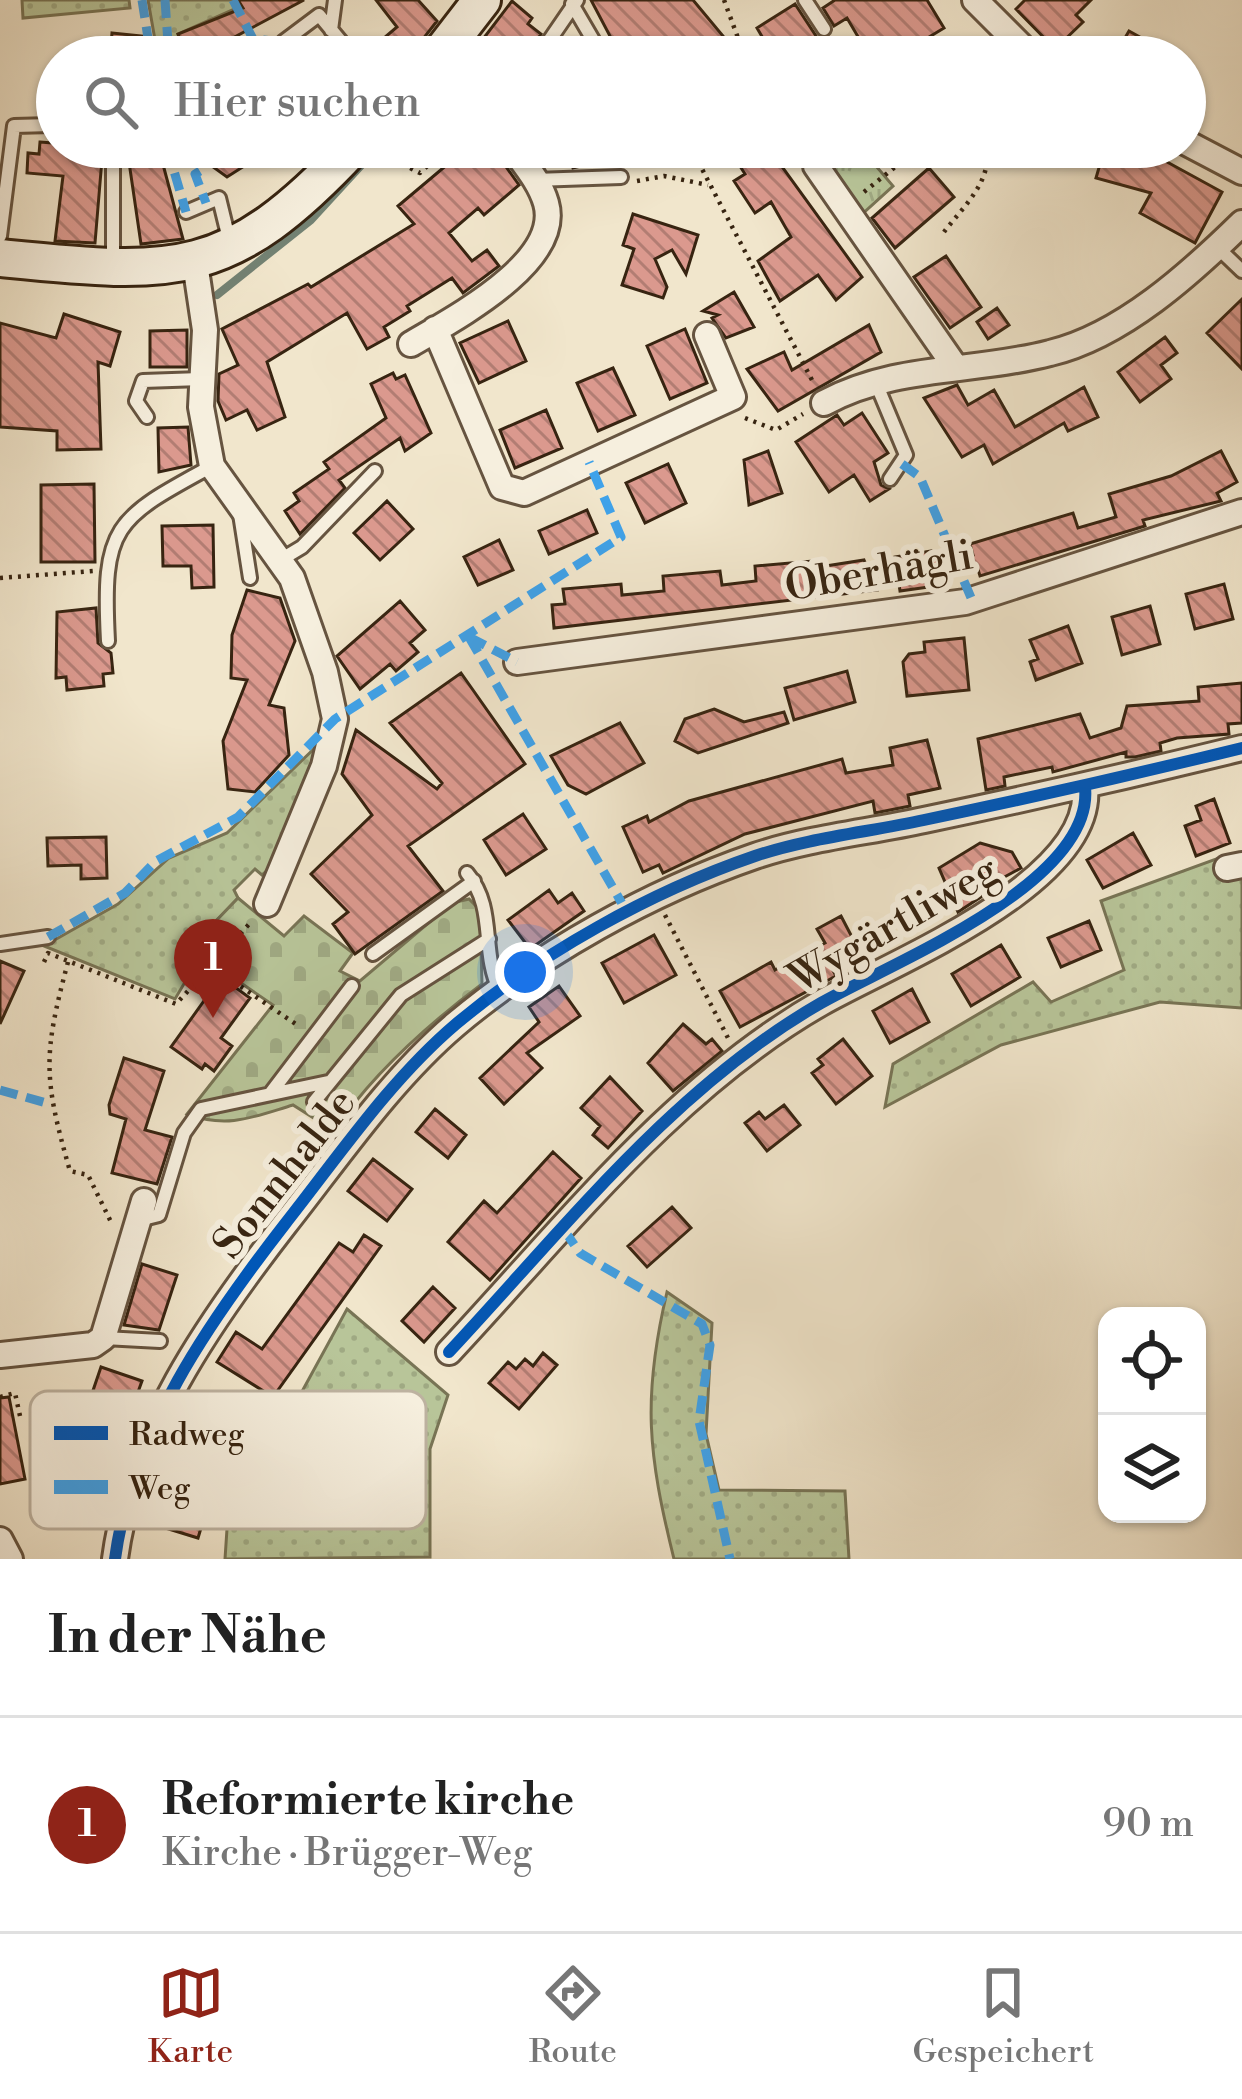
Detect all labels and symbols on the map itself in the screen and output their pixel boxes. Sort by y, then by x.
street label: Oberhägli [781,529,977,616]
street label: Wygärtliweg [778,844,1009,1008]
pin: 1 [174,919,252,1018]
your location [495,942,555,1002]
street label: Sonnhalde [202,1078,368,1270]
legend [30,1391,426,1529]
text: Radweg [129,1415,245,1456]
text: Weg [128,1469,191,1510]

